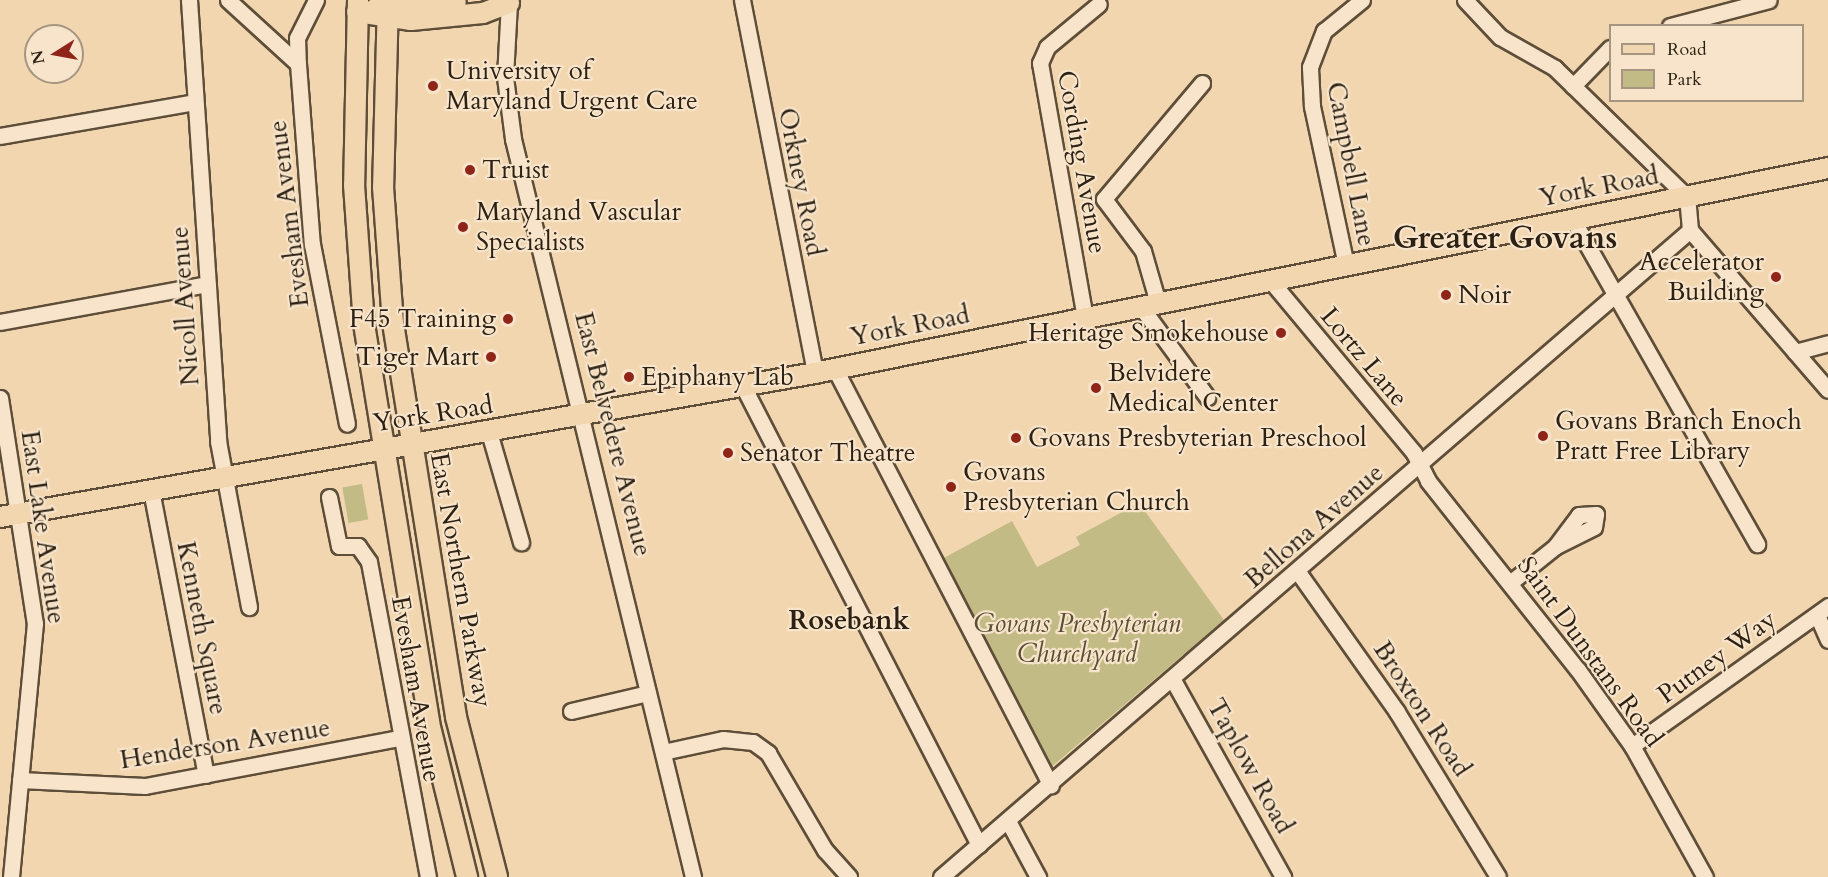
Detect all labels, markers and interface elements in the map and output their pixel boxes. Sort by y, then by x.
north arrow [24,24,84,84]
legend [1609,24,1804,102]
text: Road [1667,37,1707,62]
text: N [26,48,50,66]
place label: University of Maryland Urgent Care [446,55,698,116]
text: Park [1667,67,1702,92]
street label: Cording Avenue [1051,68,1113,256]
marker: University of Maryland Urgent Care [424,77,442,95]
street label: Campbell Lane [1320,79,1382,249]
street label: Orkney Road [771,105,831,259]
street label: Evesham Avenue [262,119,316,309]
place label: Truist [482,154,549,186]
street label: York Road [1537,160,1661,214]
marker: Truist [463,163,477,177]
place label: Maryland Vascular Specialists [476,196,681,258]
marker: Maryland Vascular Specialists [454,218,472,236]
district label: Greater Govans [1393,219,1617,257]
street label: Nicoll Avenue [164,225,206,387]
place label: Accelerator Building [1639,246,1764,308]
marker: Accelerator Building [1769,270,1783,284]
place label: Noir [1458,279,1511,311]
marker: Noir [1439,288,1453,302]
street label: York Road [848,299,972,353]
street label: Lortz Lane [1314,301,1414,413]
place label: F45 Training [349,303,496,335]
street label: East Belvedere Avenue [568,309,658,559]
marker: F45 Training [501,312,515,326]
place label: Heritage Smokehouse [1028,317,1269,349]
marker: Heritage Smokehouse [1274,326,1288,340]
place label: Tiger Mart [356,341,479,373]
marker: Tiger Mart [484,350,498,364]
place label: Belvidere Medical Center [1108,357,1278,418]
place label: Epiphany Lab [641,361,794,393]
marker: Epiphany Lab [622,370,636,384]
marker: Belvidere Medical Center [1089,381,1103,395]
street label: York Road [371,389,495,439]
place label: Govans Branch Enoch Pratt Free Library [1555,405,1802,466]
place label: Govans Presbyterian Preschool [1028,422,1367,454]
street label: East Lake Avenue [14,428,72,626]
marker: Govans Branch Enoch Pratt Free Library [1536,429,1550,443]
marker: Govans Presbyterian Preschool [1009,431,1023,445]
place label: Senator Theatre [740,437,915,469]
marker: Senator Theatre [721,446,735,460]
street label: East Northern Parkway [423,450,499,710]
place label: Govans Presbyterian Church [963,456,1190,518]
street label: Bellona Avenue [1238,457,1390,595]
marker: Govans Presbyterian Church [944,480,958,494]
street label: Kenneth Square [170,539,234,717]
street label: Saint Dunstans Road [1511,551,1669,753]
street label: Evesham Avenue [384,593,448,785]
street label: Putney Way [1652,604,1782,710]
district label: Rosebank [788,605,910,637]
park label: Govans Presbyterian Churchyard [973,608,1181,670]
street label: Broxton Road [1367,635,1477,783]
street label: Taplow Road [1200,693,1300,839]
street label: Henderson Avenue [118,712,332,776]

